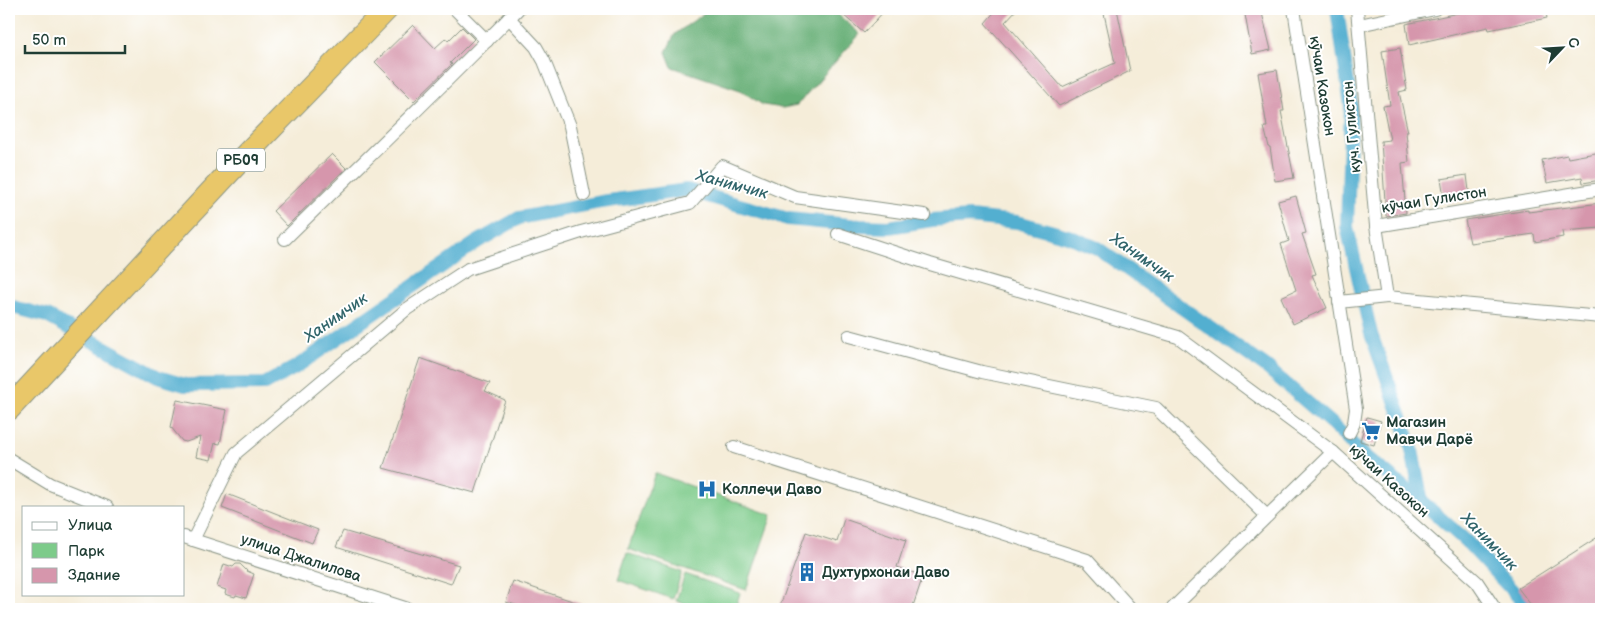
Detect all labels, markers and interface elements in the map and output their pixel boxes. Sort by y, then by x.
scale bar [25,22,125,54]
north arrow [1538,22,1588,72]
text: 50 m [32,31,66,50]
street label: кӯчаи Казокон [1305,34,1339,138]
text: С [1564,35,1583,51]
street label: куч. Гулистон [1339,80,1365,174]
road number: РБ09 [217,148,265,172]
water label: Ханимчик [693,166,770,204]
street label: кӯчаи Гулистон [1380,182,1488,218]
water label: Ханимчик [1106,229,1178,287]
water label: Ханимчик [300,289,372,347]
place label: Магазин Мавҷи Дарё [1386,413,1473,449]
supermarket icon: Магазин Мавҷи Дарё [1360,420,1382,442]
street label: кӯчаи Казокон [1345,440,1433,522]
hospital icon: Коллеҷи Даво [696,478,718,500]
place label: Коллеҷи Даво [722,480,822,499]
legend [22,506,185,596]
water label: Ханимчик [1456,508,1522,575]
text: Улица [68,516,113,535]
street label: улица Джалилова [239,530,364,586]
text: Парк [68,542,105,561]
building icon: Духтурхонаи Даво [796,561,818,583]
place label: Духтурхонаи Даво [822,563,950,582]
text: Здание [68,566,120,585]

